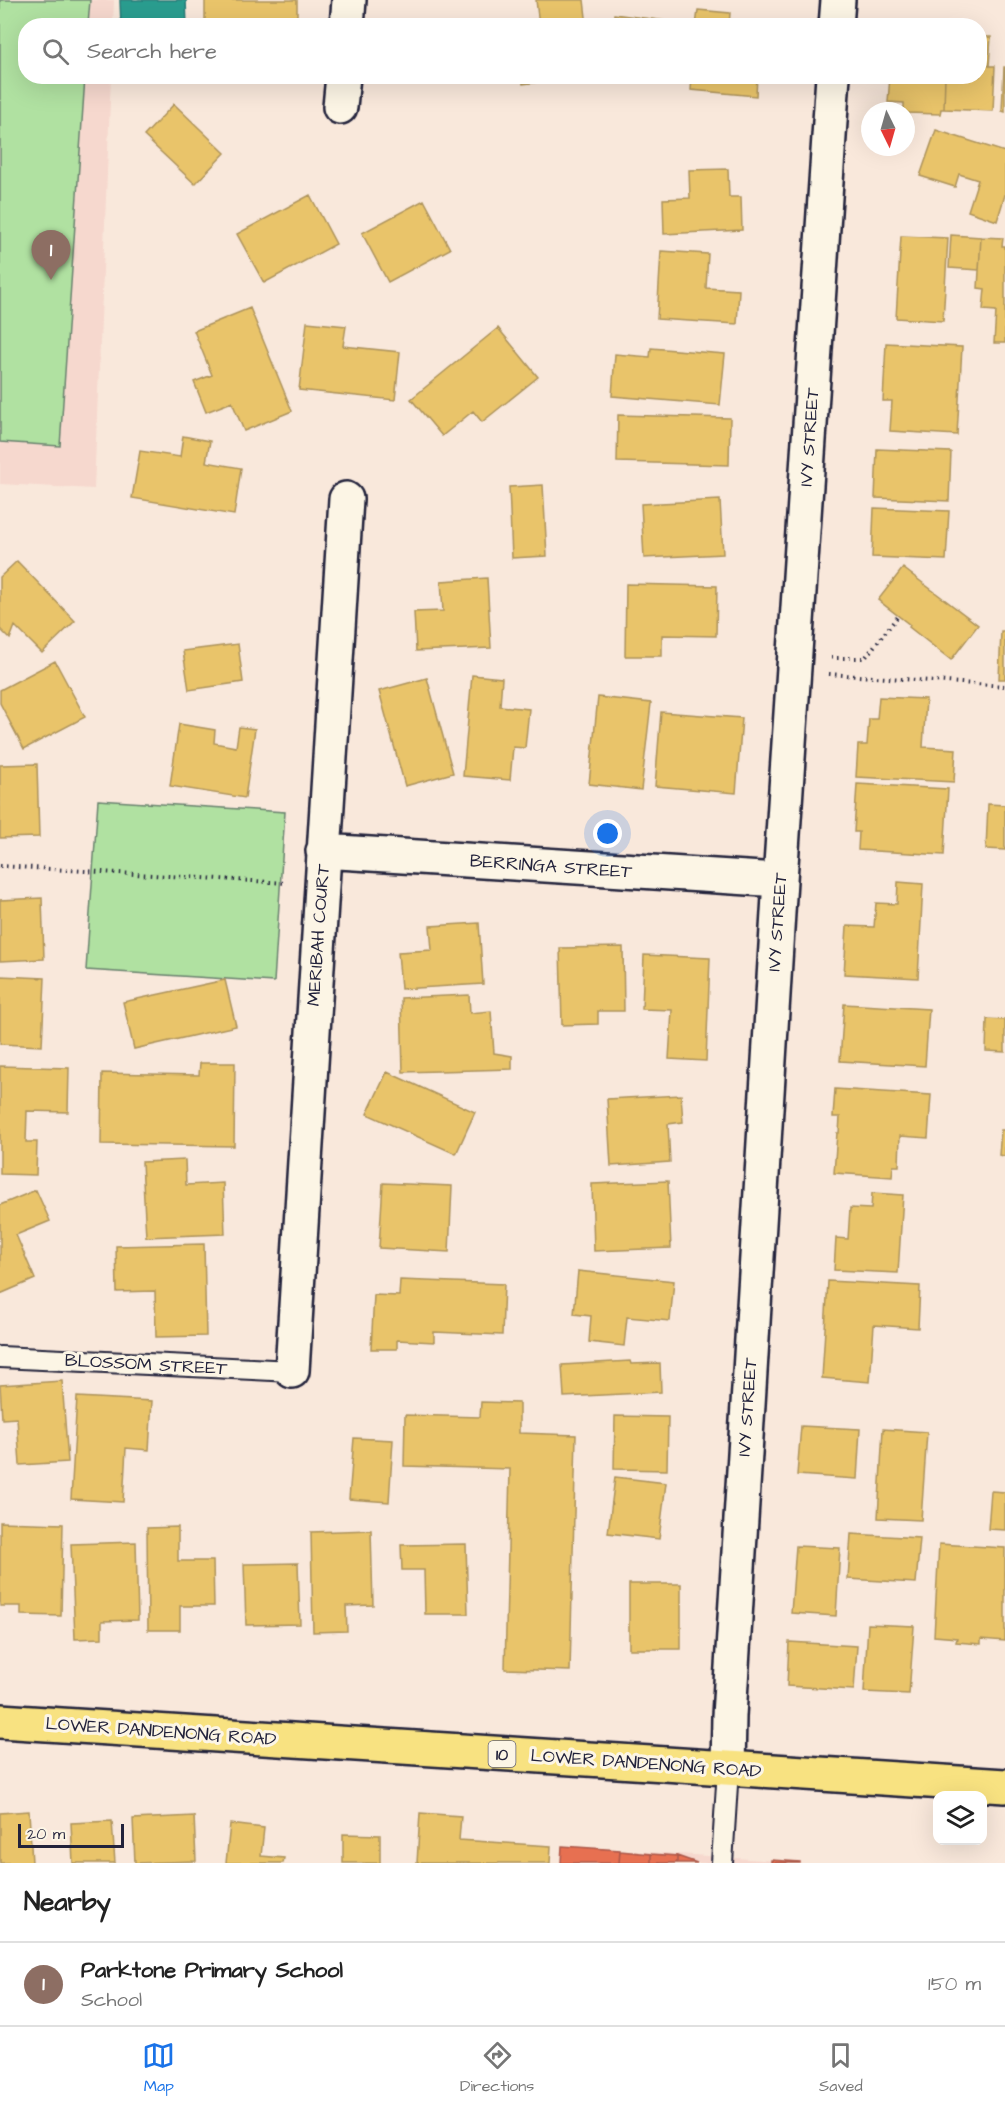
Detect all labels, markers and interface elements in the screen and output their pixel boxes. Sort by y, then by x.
search box [18,18,987,84]
icon: search [39,35,72,68]
text: Search here [87,36,217,67]
north arrow [861,102,915,156]
pin: 1 [32,230,70,280]
street label: IVY STREET [794,386,825,487]
your location [593,819,622,848]
street label: BERRINGA STREET [469,848,634,885]
street label: MERIBAH COURT [301,862,336,1007]
street label: IVY STREET [762,871,793,972]
street label: BLOSSOM STREET [64,1348,229,1381]
street label: IVY STREET [732,1356,763,1457]
street label: LOWER DANDENONG ROAD [45,1711,278,1752]
road number: 10 [488,1741,516,1767]
street label: LOWER DANDENONG ROAD [530,1743,763,1784]
map controls [933,1791,987,1845]
button: layers [933,1791,987,1845]
scale bar [18,1821,124,1848]
text: 20 m [27,1823,65,1845]
text: Nearby [24,1884,111,1920]
text: Parktone Primary School [81,1955,343,1986]
text: 1 [42,1970,45,1998]
text: 150 m [928,1970,981,1998]
text: School [81,1986,142,2014]
tab: Map [142,2039,175,2097]
tab: Directions [460,2039,534,2097]
tab: Saved [819,2039,863,2097]

